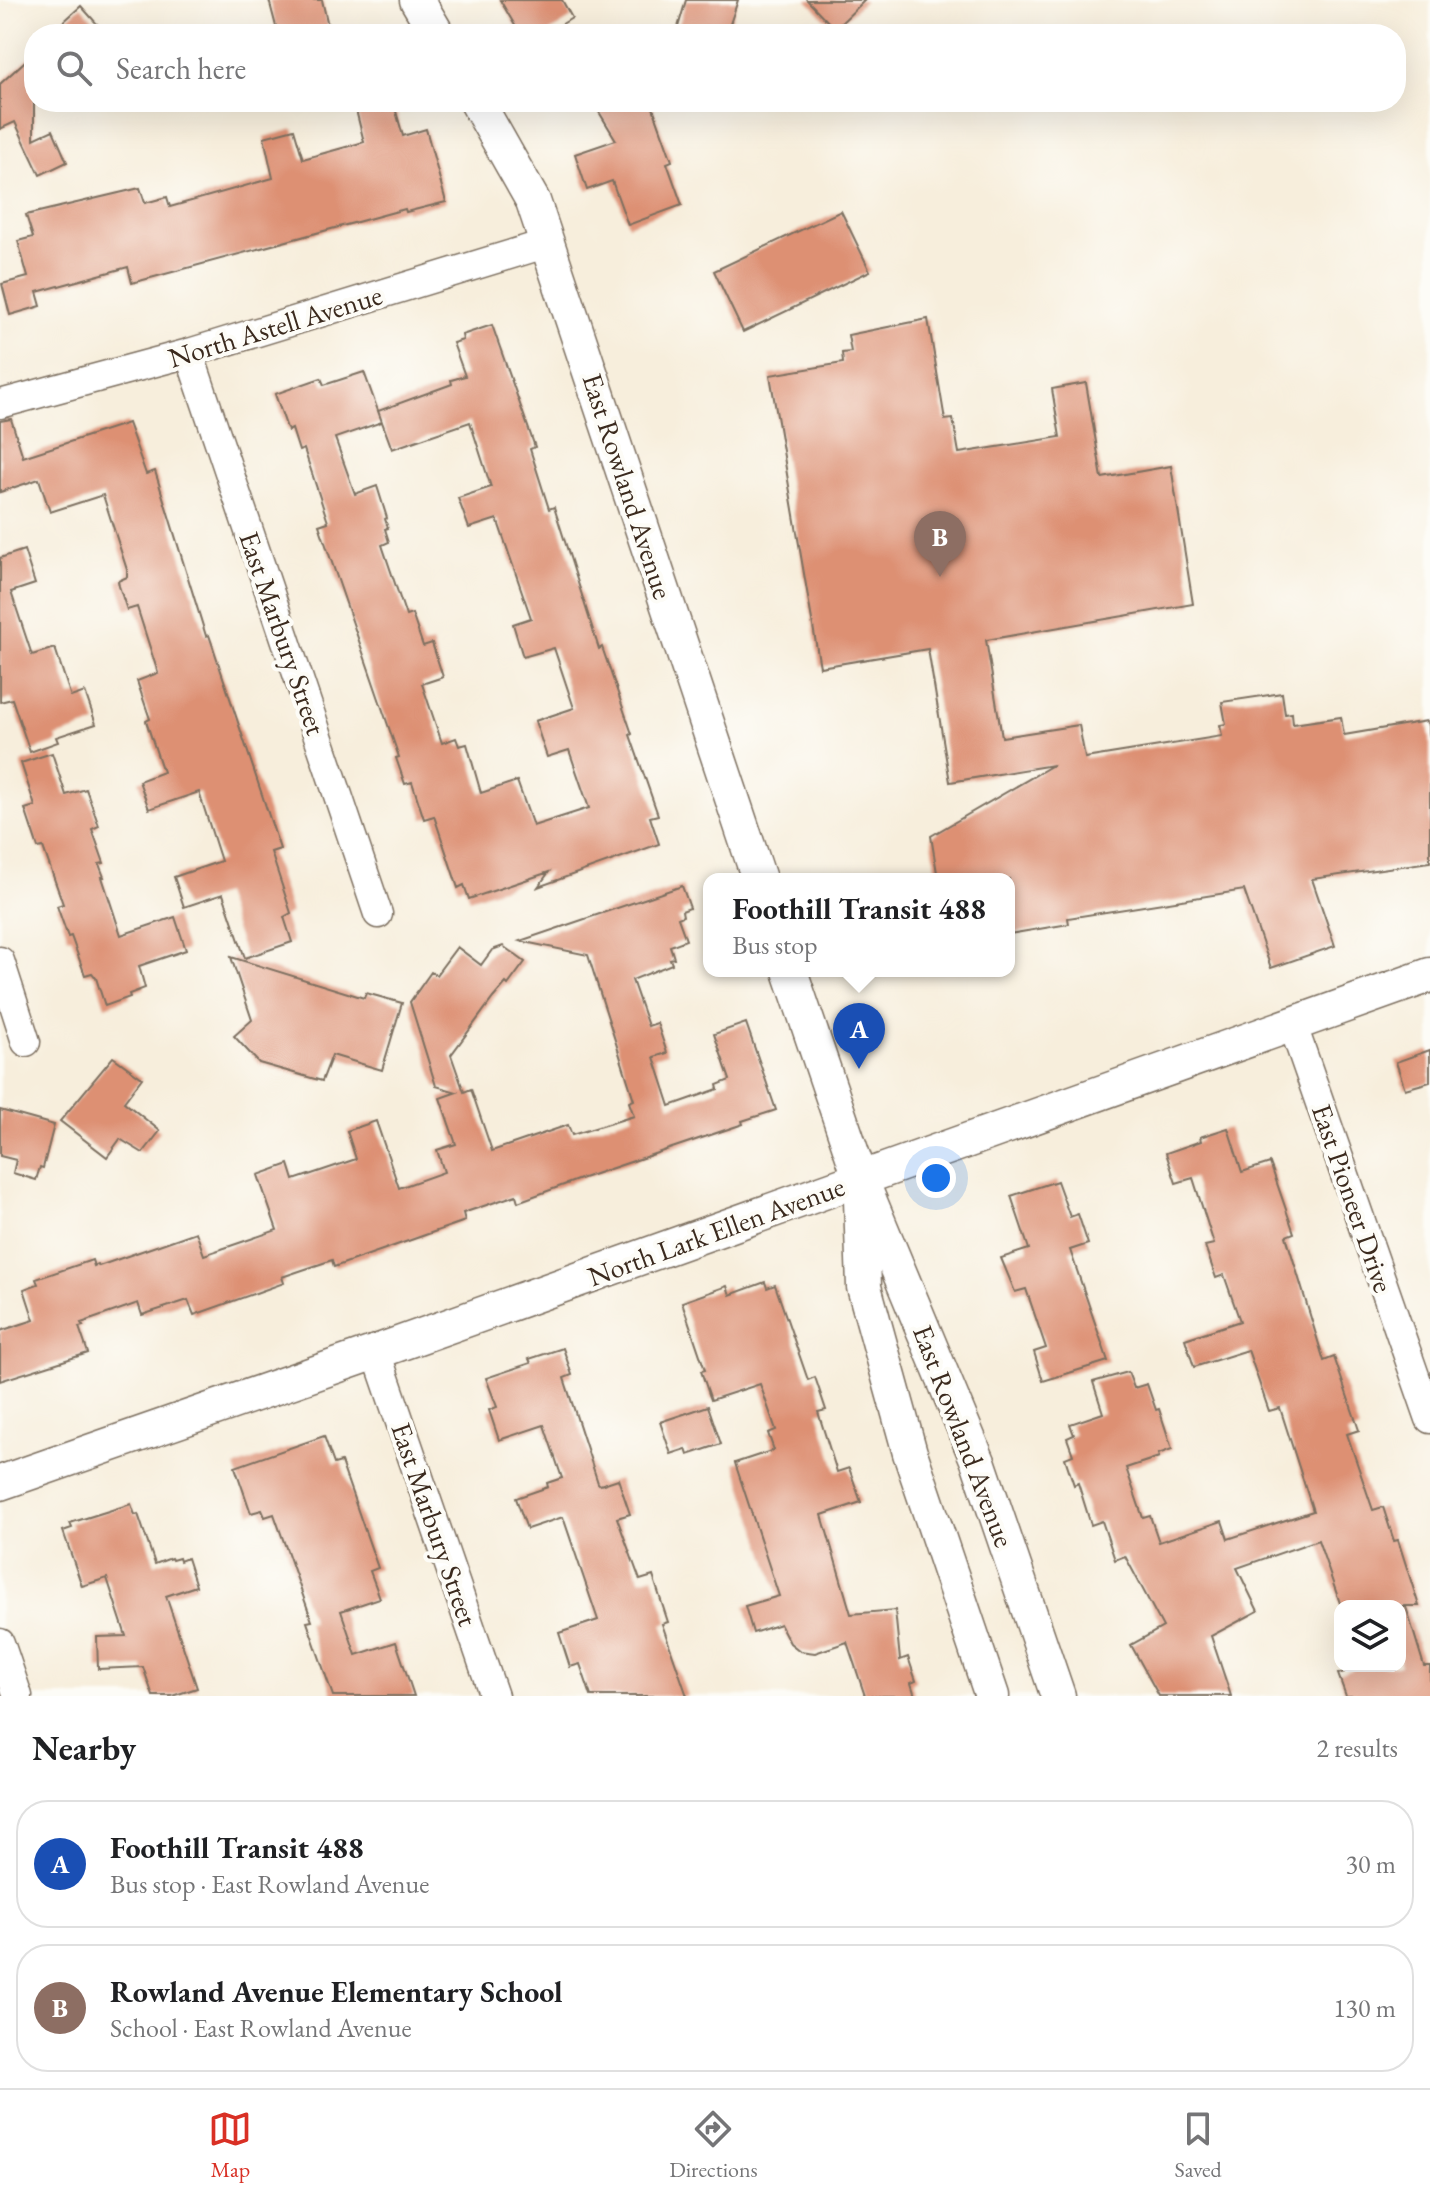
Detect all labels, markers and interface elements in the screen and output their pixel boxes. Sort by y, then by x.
search box [24,24,1406,112]
icon: search [52,46,96,90]
text: Search here [116,49,246,88]
street label: North Astell Avenue [164,276,386,376]
street label: East Rowland Avenue [575,369,681,603]
pin: B [914,511,966,577]
street label: East Marbury Street [231,527,335,740]
popup [703,873,1015,977]
text: Foothill Transit 488 [732,889,986,928]
text: Bus stop [732,928,818,962]
pin: A [833,1003,885,1069]
street label: East Pioneer Drive [1304,1099,1402,1297]
your location [916,1158,956,1198]
street label: North Lark Ellen Avenue [583,1168,849,1294]
street label: East Rowland Avenue [905,1320,1023,1552]
street label: East Marbury Street [383,1418,487,1631]
map controls [1334,1600,1406,1672]
button: layers [1334,1600,1406,1672]
text: Nearby [32,1726,136,1770]
text: 2 results [1317,1731,1398,1765]
text: Foothill Transit 488 [110,1828,364,1867]
text: A [51,1847,69,1881]
text: 30 m [1346,1847,1396,1881]
text: Bus stop · East Rowland Avenue [110,1867,429,1901]
text: Rowland Avenue Elementary School [110,1972,562,2011]
text: B [52,1991,68,2025]
text: 130 m [1333,1991,1396,2025]
text: School · East Rowland Avenue [110,2011,412,2045]
tab: Map [208,2107,252,2184]
tab: Directions [669,2107,758,2184]
tab: Saved [1174,2107,1222,2184]

